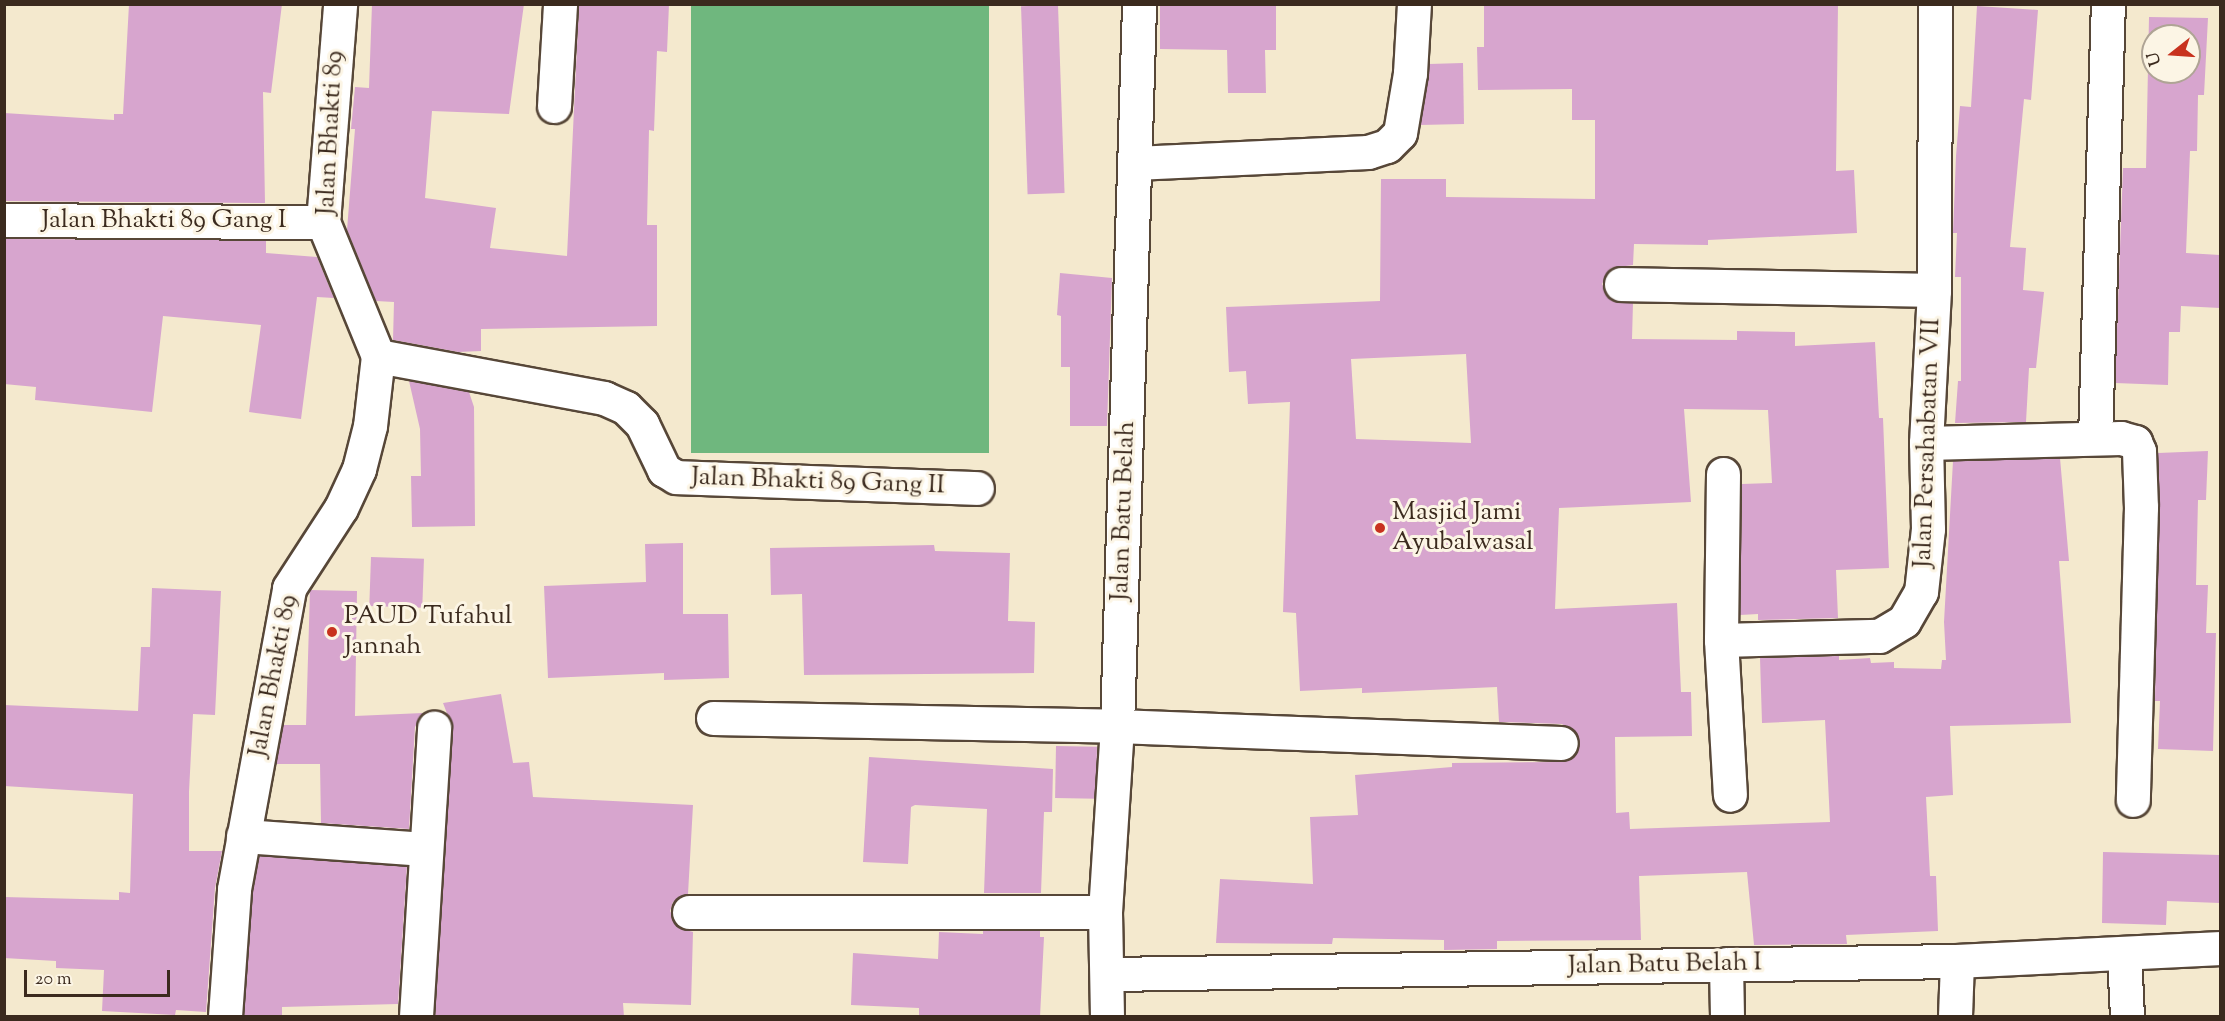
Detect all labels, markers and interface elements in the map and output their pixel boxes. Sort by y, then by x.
north arrow [2141,24,2201,84]
text: U [2142,49,2168,68]
street label: Jalan Bhakti 89 [311,50,351,216]
street label: Jalan Bhakti 89 Gang I [41,205,287,237]
street label: Jalan Persahabatan VII [1908,318,1948,568]
street label: Jalan Batu Belah [1105,420,1143,602]
street label: Jalan Bhakti 89 Gang II [691,462,945,502]
place label: Masjid Jami Ayubalwasal [1392,497,1533,558]
marker: Masjid Jami Ayubalwasal [1373,521,1387,535]
street label: Jalan Bhakti 89 [243,592,305,760]
place label: PAUD Tufahul Jannah [344,601,512,662]
marker: PAUD Tufahul Jannah [325,625,339,639]
street label: Jalan Batu Belah I [1568,948,1762,982]
scale bar [27,958,172,996]
text: 20 m [35,967,72,993]

